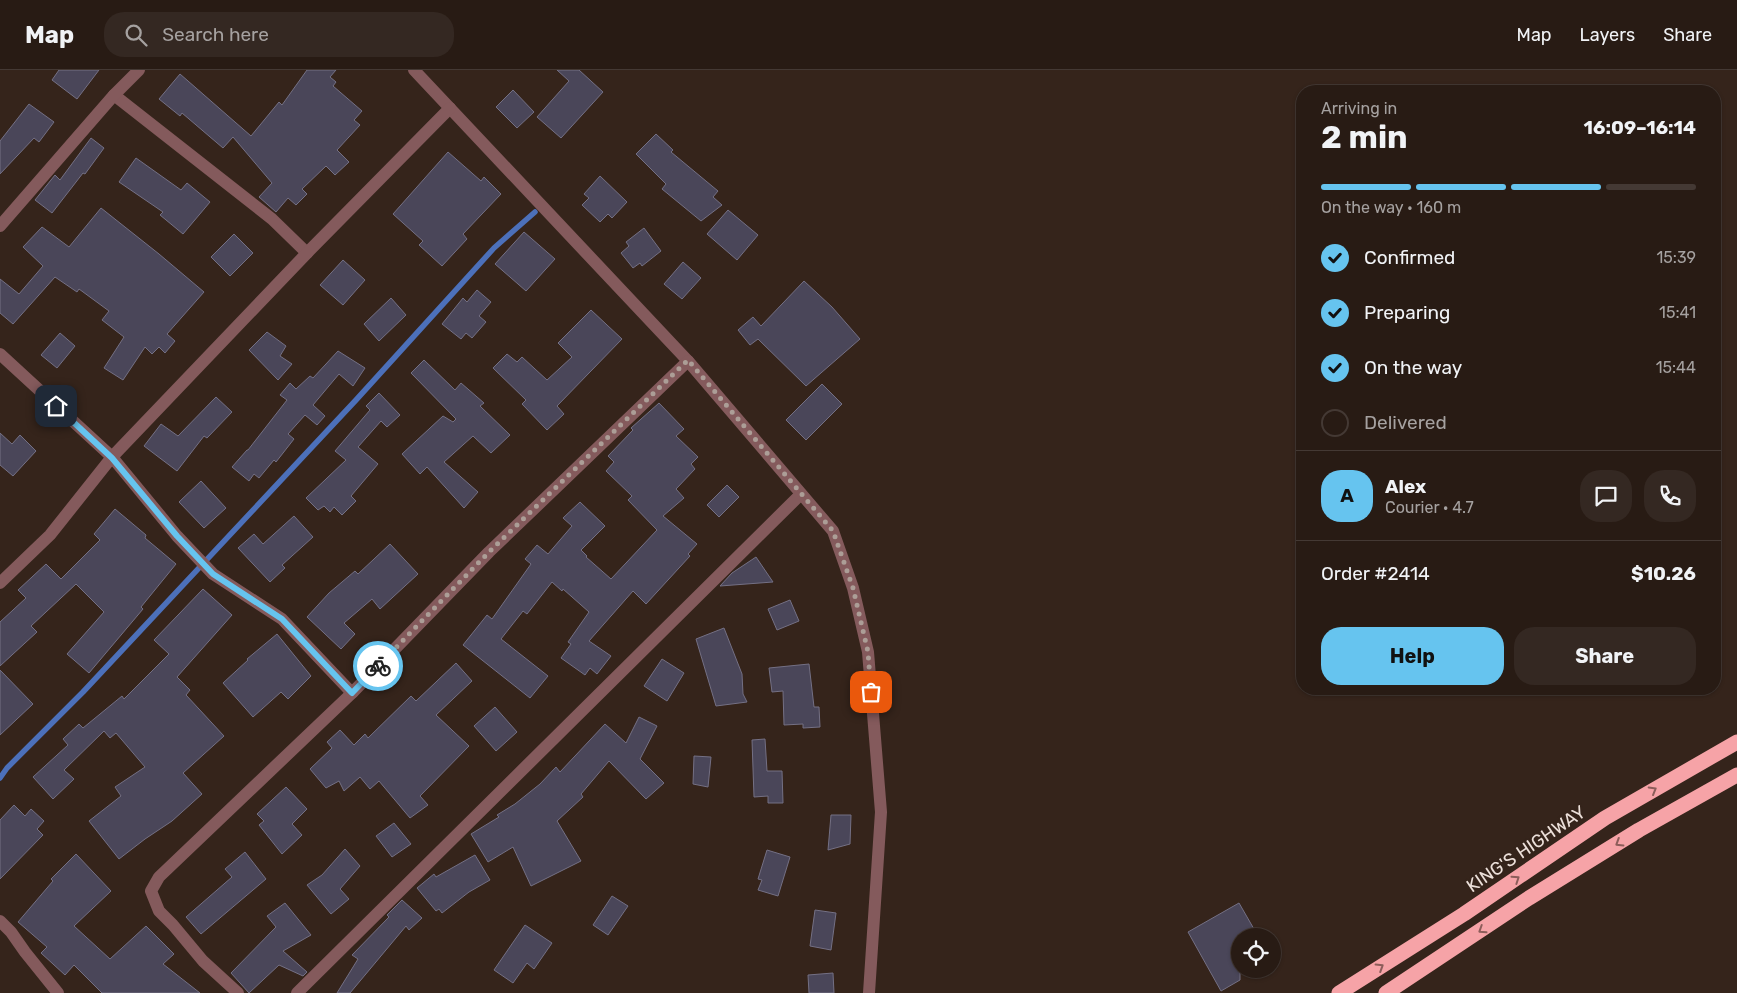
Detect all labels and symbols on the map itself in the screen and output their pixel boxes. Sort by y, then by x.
pin [35,385,77,427]
courier [353,641,403,691]
pin [850,671,892,713]
one-way arrow [1647,787,1656,797]
street label: KING'S HIGHWAY [1462,801,1590,897]
one-way arrow [1615,836,1624,846]
one-way arrow [1510,876,1520,885]
one-way arrow [1478,924,1487,933]
one-way arrow [1374,964,1384,973]

